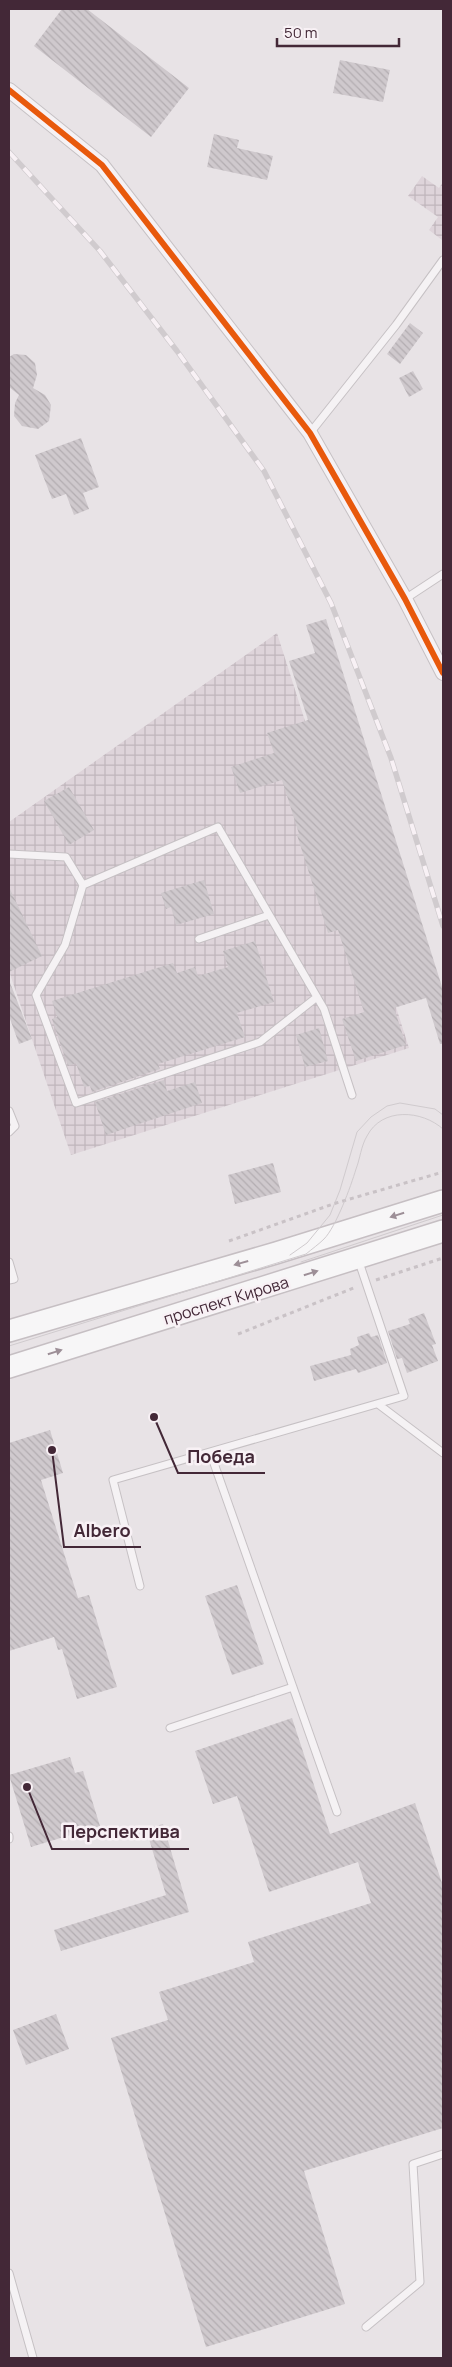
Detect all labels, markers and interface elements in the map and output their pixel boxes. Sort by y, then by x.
scale bar [277,15,400,47]
text: 50 m [284,22,318,43]
one-way arrow [389,1212,404,1220]
one-way arrow [234,1260,249,1268]
one-way arrow [304,1269,319,1277]
street label: проспект Кирова [161,1271,291,1329]
one-way arrow [48,1348,63,1356]
callout: Победа [178,1440,265,1473]
text: Победа [187,1444,255,1468]
callout: Albero [64,1514,141,1547]
text: Albero [73,1518,131,1542]
callout: Перспектива [52,1816,189,1849]
text: Перспектива [62,1819,180,1843]

